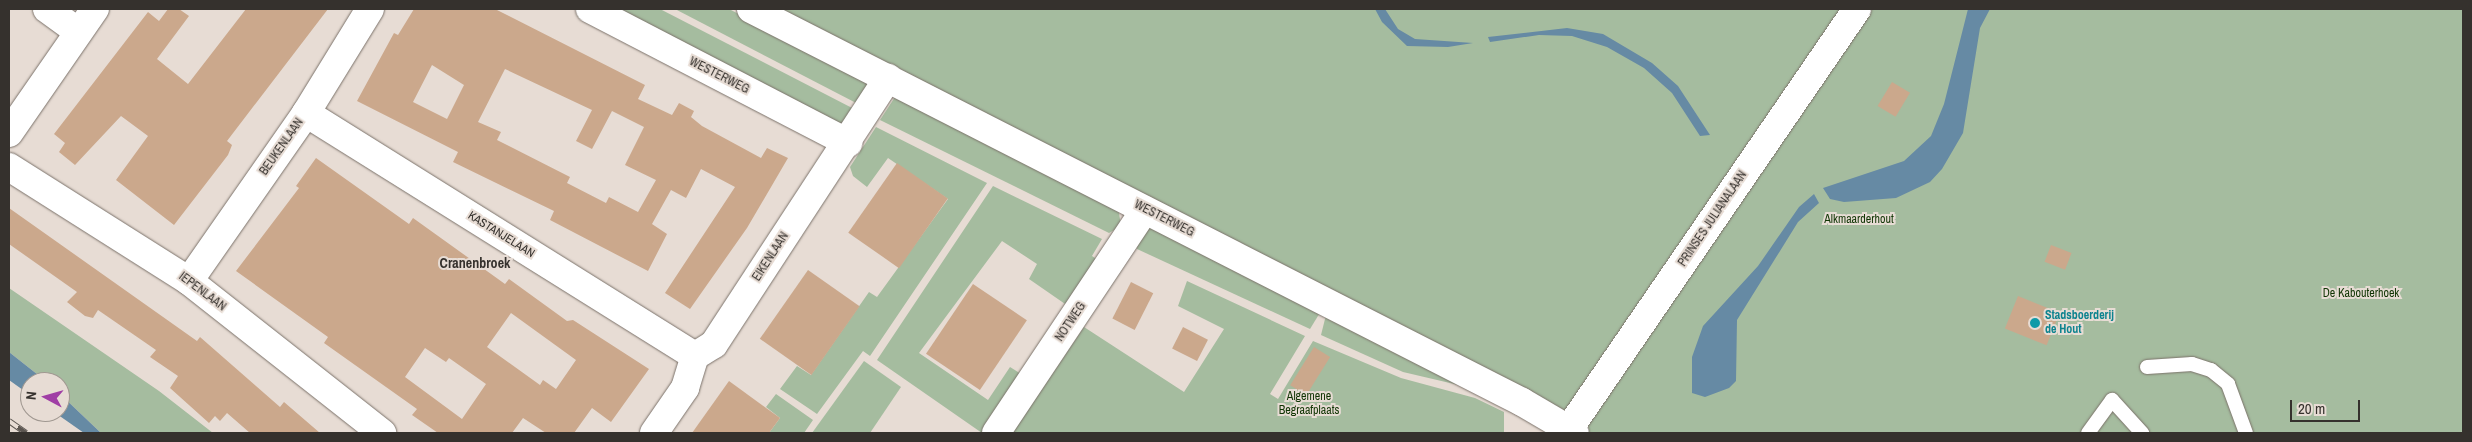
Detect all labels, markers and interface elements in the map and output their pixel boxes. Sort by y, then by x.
street label: WESTERWEG [687,55,751,97]
street label: BEUKENLAAN [257,116,307,178]
street label: PRINSES JULIANALAAN [1676,169,1750,269]
street label: WESTERWEG [1132,198,1196,240]
street label: KASTANJELAAN [465,209,537,261]
park label: Alkmaarderhout [1824,213,1894,227]
street label: EIKENLAAN [750,230,792,284]
district label: Cranenbroek [440,255,510,271]
street label: IEPENLAAN [176,270,228,314]
park label: De Kabouterhoek [2323,287,2399,301]
street label: NOTWEG [1053,300,1089,344]
place label: Stadsboerderij de Hout [2045,309,2114,337]
marker: Stadsboerderij de Hout [2029,317,2041,329]
north arrow [20,372,70,422]
text: N [22,390,40,401]
park label: Algemene Begraafplaats [1279,390,1339,418]
scale bar [2292,390,2362,422]
text: 20 m [2298,398,2325,419]

